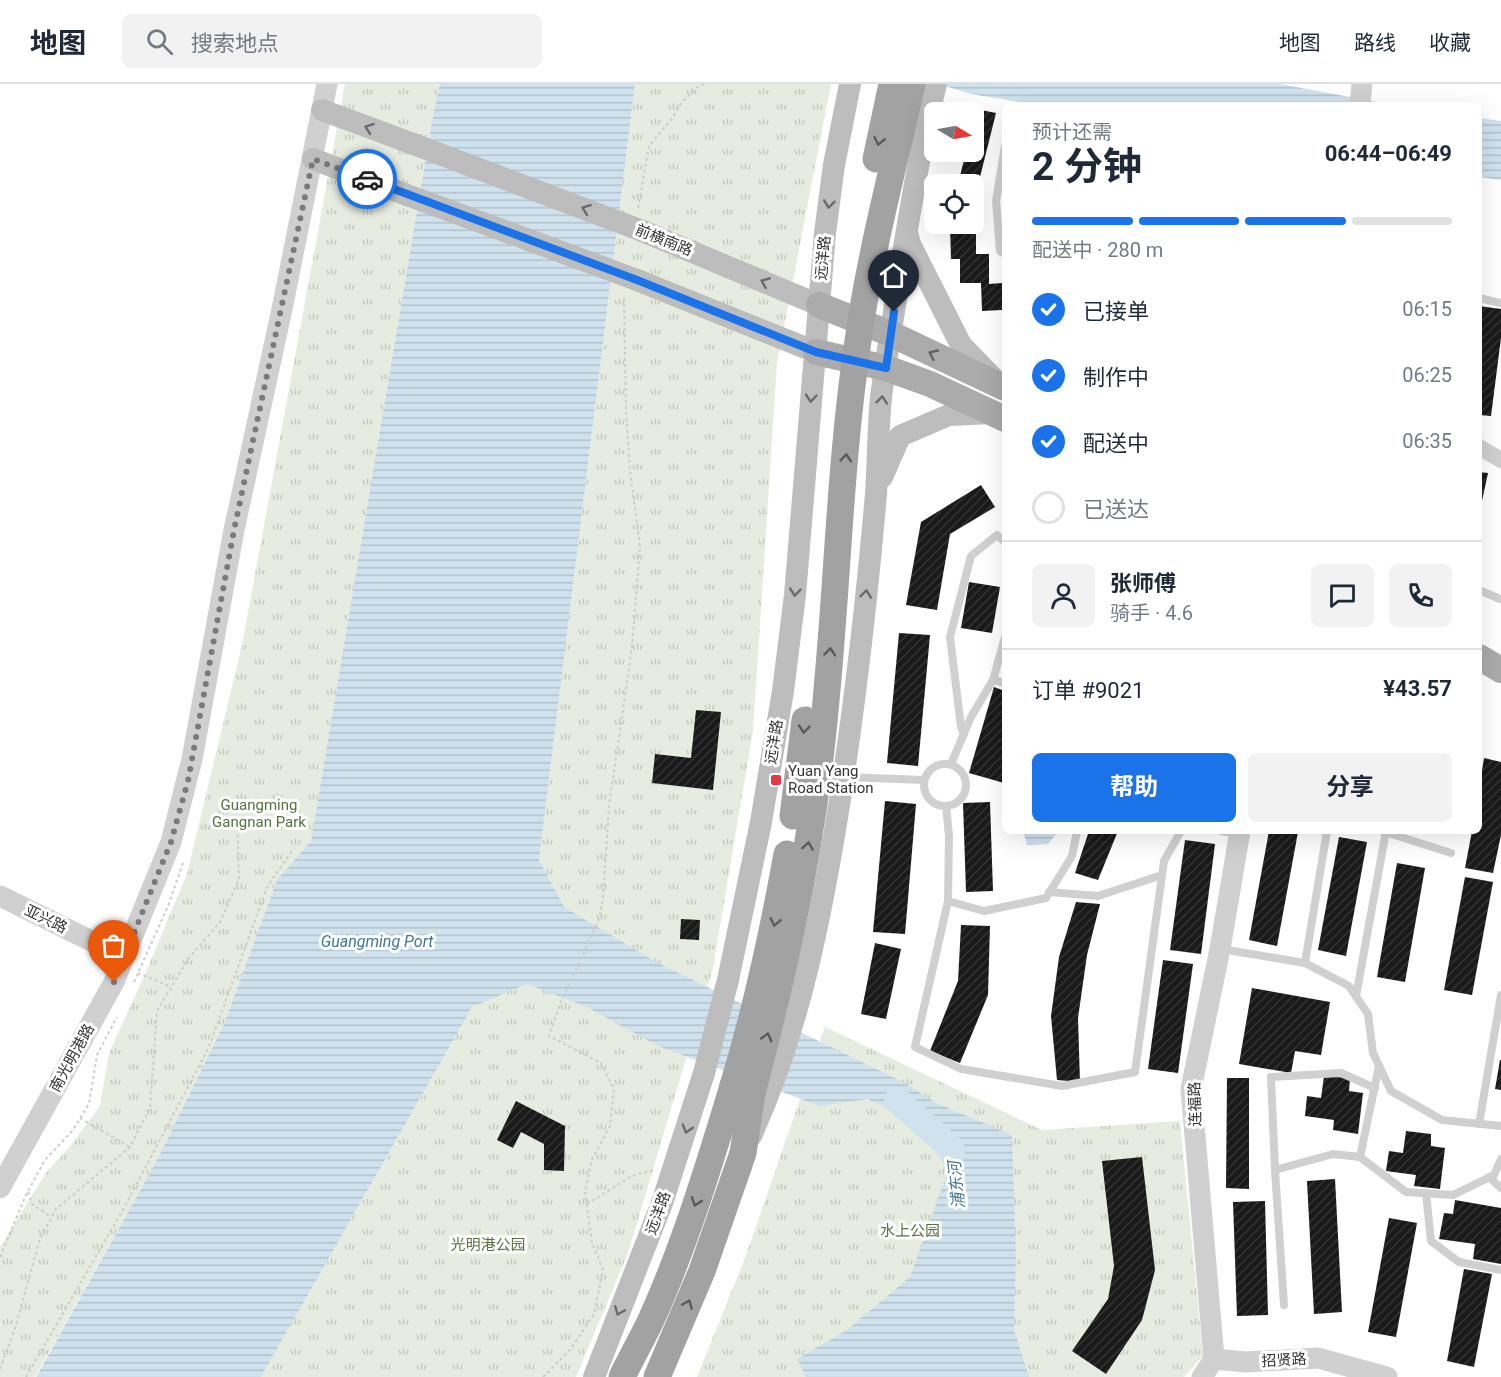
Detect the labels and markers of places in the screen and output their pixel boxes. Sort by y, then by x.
pin [868,250,919,312]
place label: Yuan Yang Road Station [788,762,874,797]
marker: Yuan Yang Road Station [769,773,783,787]
pin [88,920,139,982]

